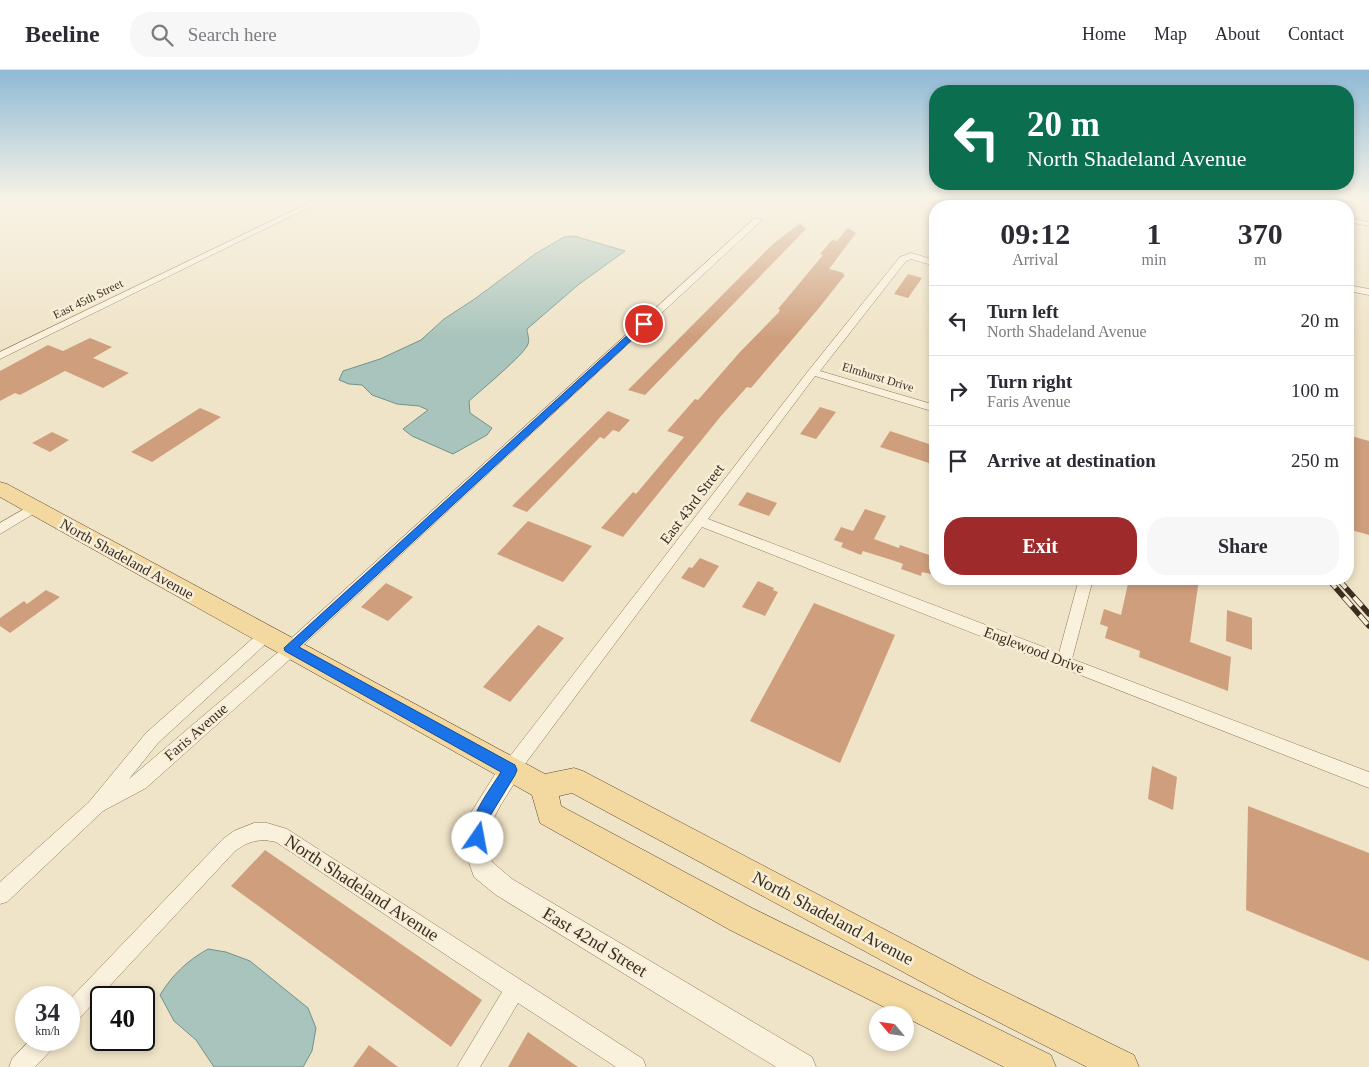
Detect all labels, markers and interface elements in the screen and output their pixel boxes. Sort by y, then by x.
search box [130,12,480,57]
text: Beeline [25,21,100,47]
icon: search [148,21,176,49]
text: Search here [188,24,277,45]
text: Home [1082,24,1126,44]
text: Map [1154,24,1187,44]
text: About [1215,24,1260,44]
text: Contact [1288,24,1344,44]
icon: left [944,105,1009,170]
text: 20 m [1027,105,1100,144]
text: North Shadeland Avenue [1027,146,1247,171]
text: 09:12 [1000,217,1070,250]
text: 1 [1146,217,1161,250]
text: 370 [1238,217,1283,250]
text: Arrival [1012,251,1058,268]
text: min [1142,251,1166,268]
text: m [1254,251,1266,268]
street label: East 45th Street [51,276,126,322]
text: Turn left [987,301,1059,322]
pin [623,303,665,345]
icon: left [944,307,972,335]
icon: arrive [630,310,658,338]
text: 20 m [1300,310,1339,331]
text: North Shadeland Avenue [987,323,1147,340]
street label: Elmhurst Drive [840,359,916,395]
text: Turn right [987,371,1072,392]
icon: right [944,377,972,405]
text: 100 m [1291,380,1339,401]
text: Faris Avenue [987,393,1071,410]
icon: arrive [944,447,972,475]
text: Arrive at destination [987,450,1156,471]
text: 250 m [1291,450,1339,471]
street label: East 43rd Street [657,460,728,547]
street label: North Shadeland Avenue [58,516,197,602]
button: Exit [944,517,1137,575]
button: Share [1147,517,1339,575]
street label: Englewood Drive [982,623,1087,677]
street label: Faris Avenue [161,700,231,764]
position arrow [451,811,503,863]
street label: North Shadeland Avenue [281,831,443,945]
street label: North Shadeland Avenue [749,867,917,969]
street label: East 42nd Street [539,903,651,981]
speed limit sign: 40 [90,986,155,1051]
text: 34 [35,999,60,1026]
north arrow [869,1006,914,1051]
map controls [869,1006,914,1051]
text: km/h [35,1024,60,1038]

